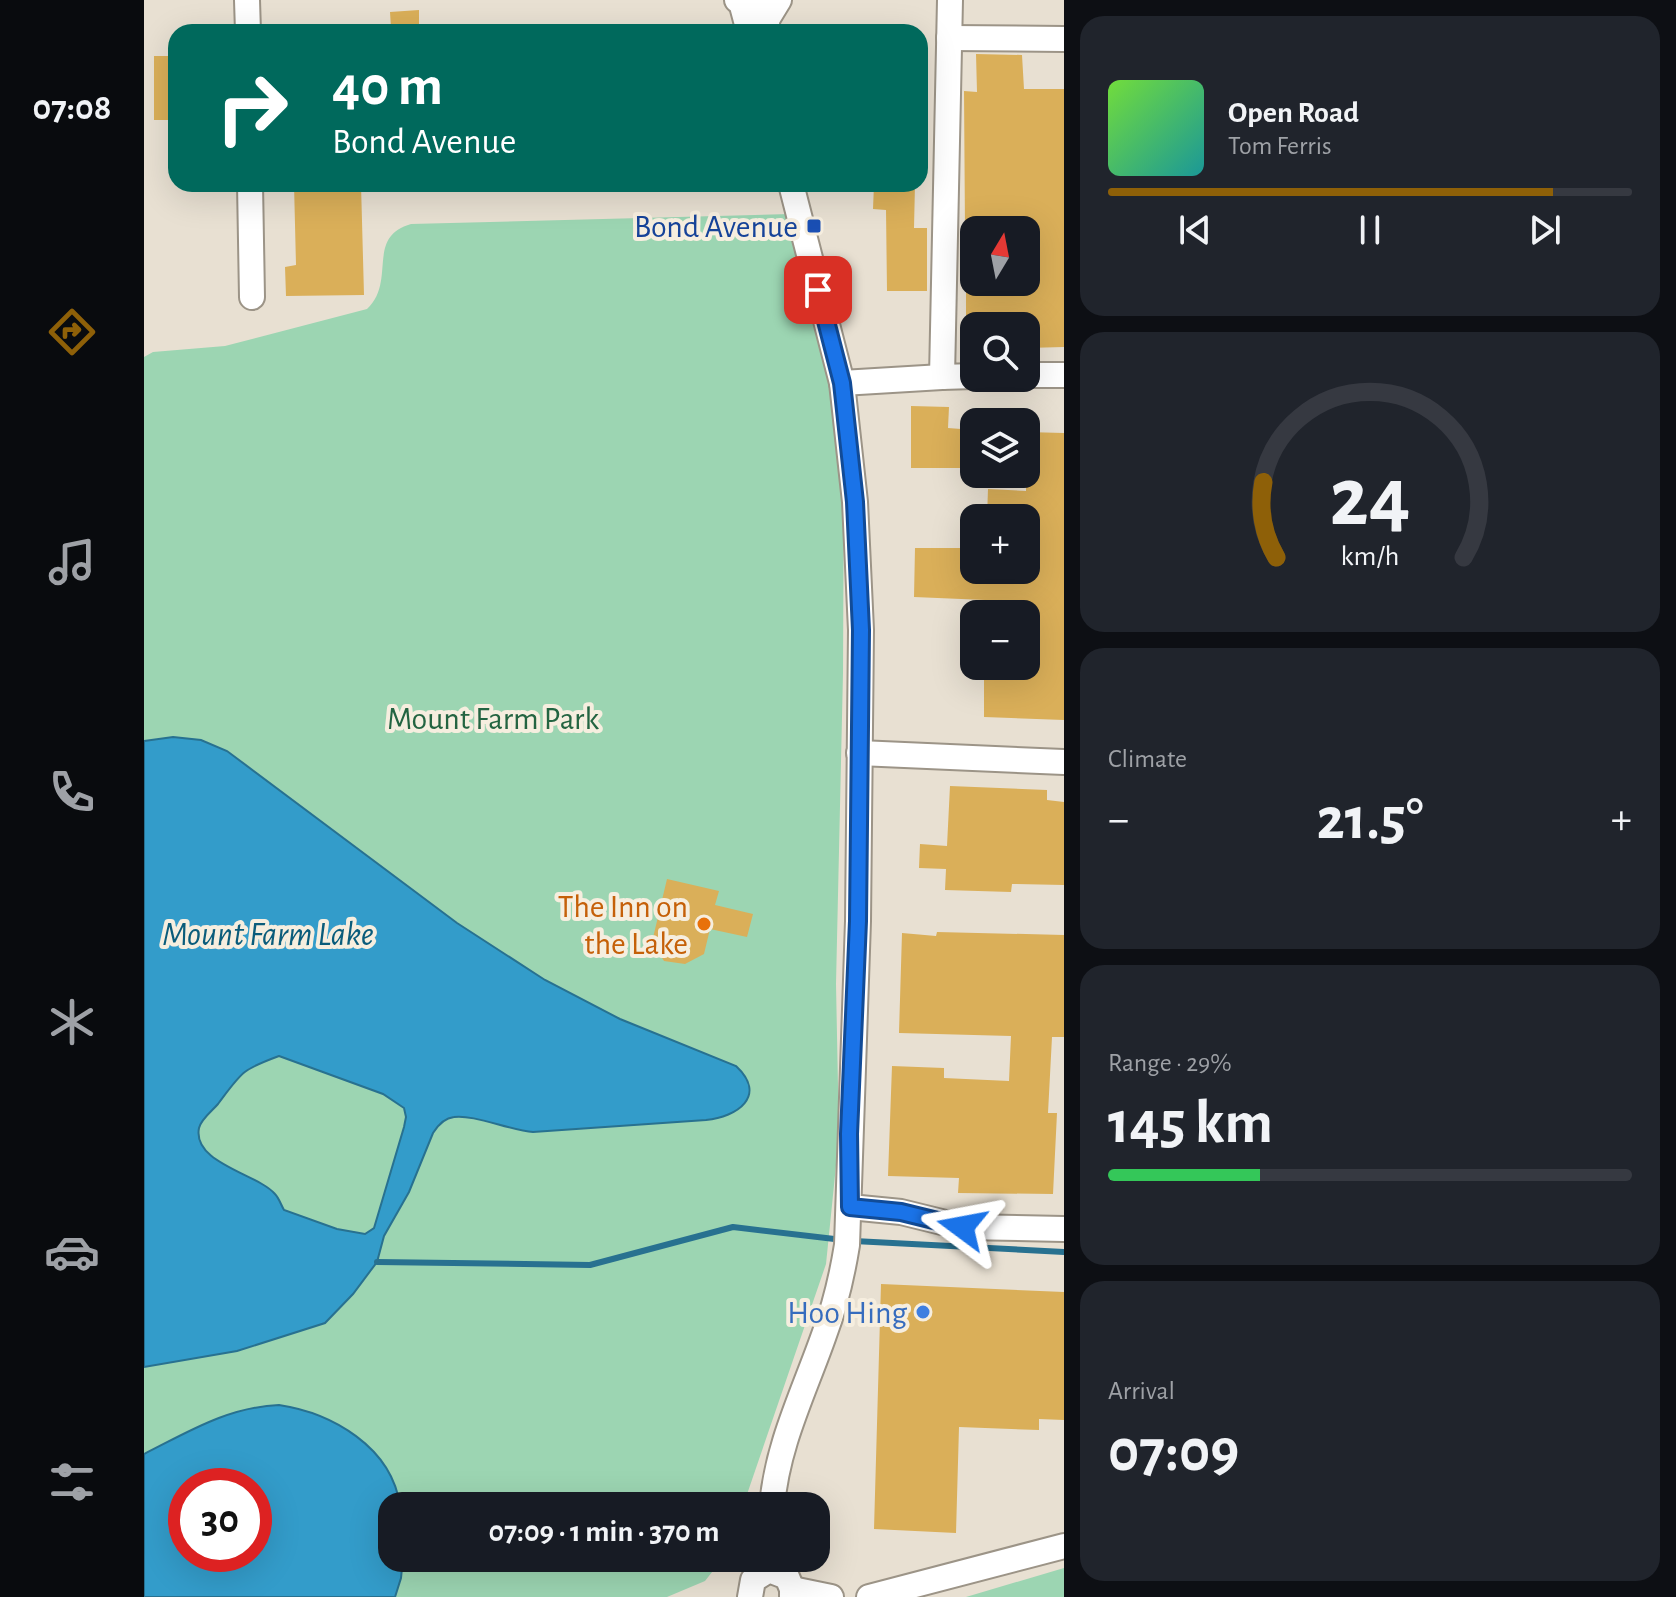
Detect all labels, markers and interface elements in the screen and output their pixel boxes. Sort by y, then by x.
icon: right [200,56,304,160]
text: 40 m [332,59,443,115]
text: 07:08 [32,90,112,126]
text: Open Road [1228,98,1359,128]
text: Bond Avenue [332,124,516,160]
text: Tom Ferris [1228,133,1332,159]
icon: previous [1173,208,1217,252]
icon: pause [1348,208,1392,252]
icon: next [1523,208,1567,252]
place label: Bond Avenue [634,211,798,243]
north arrow [960,216,1040,296]
map controls [960,216,1040,680]
marker: Bond Avenue [805,217,823,235]
pin [784,256,852,324]
icon: arrive [796,268,840,312]
icon: directions [44,304,100,360]
button: search [960,312,1040,392]
button: layers [960,408,1040,488]
text: 24 [1329,457,1411,541]
button: + [960,504,1040,584]
icon: music [44,534,100,590]
text: km/h [1341,542,1399,571]
button: − [960,600,1040,680]
park label: Mount Farm Park [387,703,599,735]
text: Climate [1108,746,1187,772]
icon: phone [44,764,100,820]
text: 21.5° [1316,790,1424,850]
text: − [1108,798,1129,842]
text: + [1611,798,1632,842]
place label: The Inn on the Lake [558,891,688,960]
marker: The Inn on the Lake [695,915,713,933]
water label: Mount Farm Lake [162,918,374,952]
icon: climate [44,994,100,1050]
text: Range · 29% [1108,1050,1232,1076]
text: 145 km [1108,1094,1273,1154]
position arrow [920,1185,1004,1269]
icon: car [44,1224,100,1280]
place label: Hoo Hing [787,1297,907,1329]
marker: Hoo Hing [914,1303,932,1321]
text: Arrival [1108,1378,1175,1404]
text: 07:09 [1108,1422,1239,1482]
icon: filters [44,1454,100,1510]
speed limit sign: 30 [168,1468,272,1572]
text: 07:09 · 1 min · 370 m [489,1517,719,1547]

